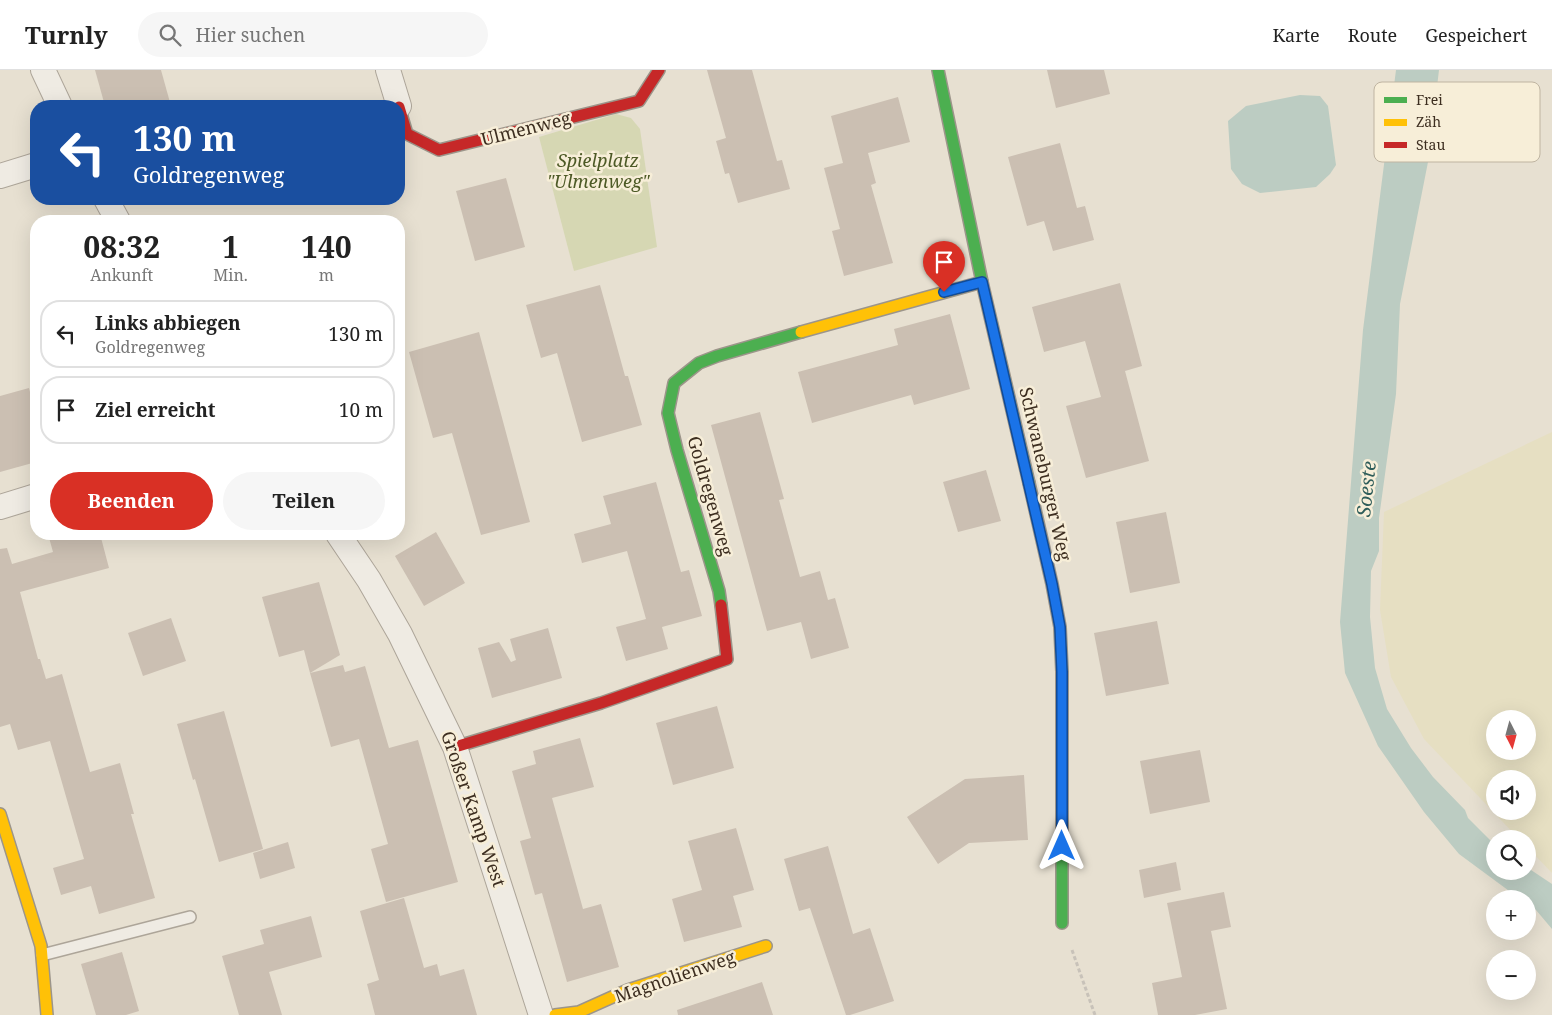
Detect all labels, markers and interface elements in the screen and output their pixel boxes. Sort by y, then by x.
search box [138,12,488,57]
text: Turnly [25,18,108,51]
icon: search [156,21,184,49]
text: Hier suchen [196,22,305,48]
text: Karte [1272,23,1320,47]
text: Route [1348,23,1397,47]
text: Gespeichert [1425,23,1527,47]
legend [1374,82,1540,162]
text: Frei [1416,90,1443,109]
street label: Ulmenweg [478,105,573,151]
text: Zäh [1416,112,1441,131]
text: 130 m [133,114,236,161]
icon: left [50,120,115,185]
text: Stau [1416,135,1445,154]
park label: Spielplatz "Ulmenweg" [547,148,651,193]
text: Goldregenweg [133,159,284,189]
text: 08:32 [83,226,160,267]
text: 1 [222,226,239,267]
text: 140 [301,226,352,267]
pin [923,241,965,292]
icon: arrive [930,248,958,276]
text: Ankunft [90,264,153,286]
text: Min. [213,264,248,286]
text: m [319,264,334,286]
text: Links abbiegen [95,310,241,336]
icon: left [52,320,80,348]
text: 130 m [328,321,383,347]
text: Goldregenweg [95,336,205,358]
street label: Schwaneburger Weg [1014,385,1078,563]
icon: arrive [52,396,80,424]
text: Ziel erreicht [95,397,216,423]
text: 10 m [339,397,383,423]
street label: Goldregenweg [682,433,740,559]
water label: Soeste [1350,460,1382,518]
button: Beenden [50,472,213,530]
button: Teilen [223,472,385,530]
north arrow [1486,710,1536,760]
map controls [1486,710,1536,1000]
street label: Großer Kamp West [436,727,512,890]
button: sound [1486,770,1536,820]
position arrow [1035,819,1087,871]
button: search [1486,830,1536,880]
button: + [1486,890,1536,940]
street label: Magnolienweg [611,944,738,1008]
button: − [1486,950,1536,1000]

